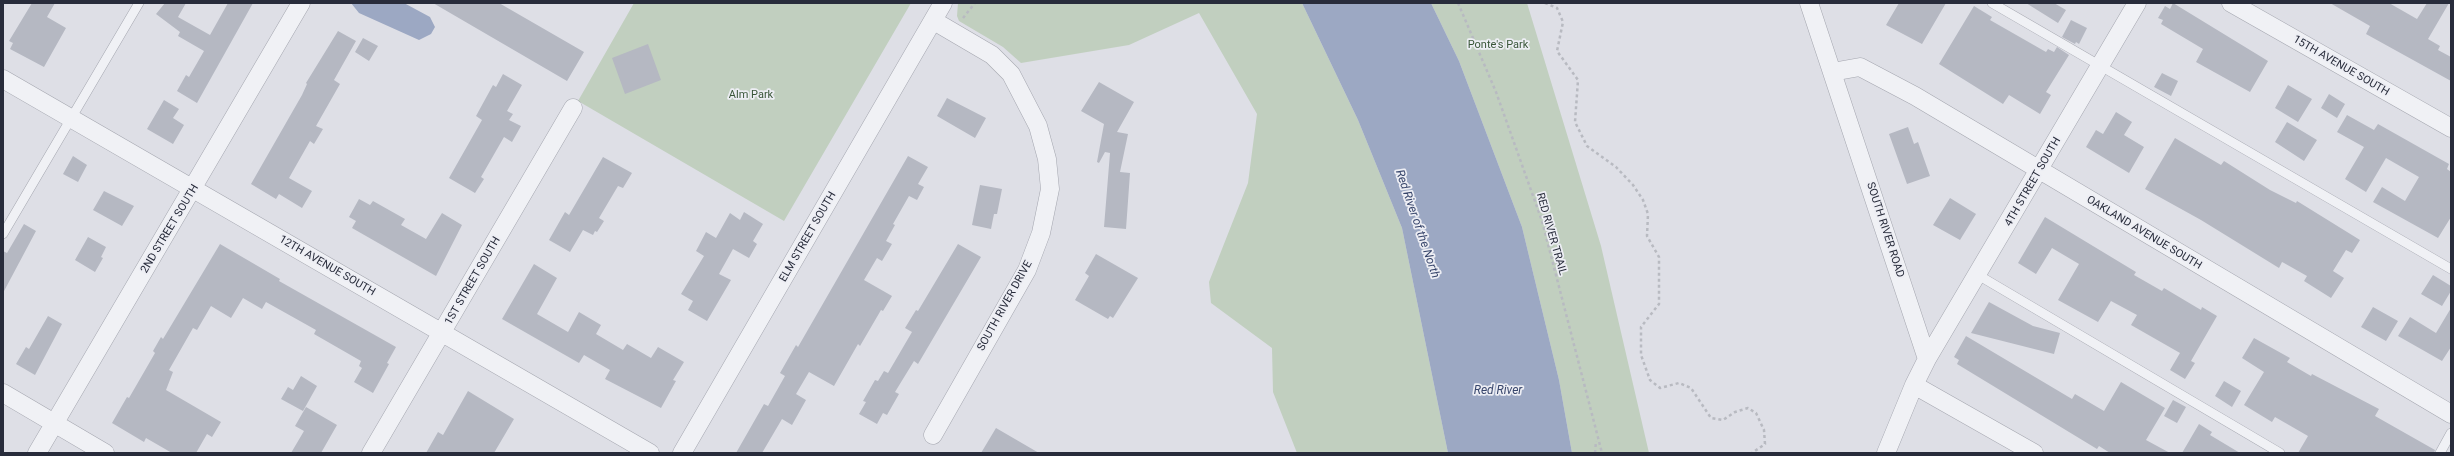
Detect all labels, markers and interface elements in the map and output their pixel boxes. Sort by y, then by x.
street label: 15TH AVENUE SOUTH [2290,33,2392,99]
park label: Ponte's Park [1468,38,1528,52]
park label: Alm Park [729,88,773,102]
street label: 4TH STREET SOUTH [2002,135,2064,229]
water label: Red River of the North [1392,168,1442,280]
street label: SOUTH RIVER ROAD [1863,181,1907,279]
street label: 2ND STREET SOUTH [138,182,202,276]
street label: ELM STREET SOUTH [777,190,839,284]
street label: RED RIVER TRAIL [1533,191,1569,277]
street label: OAKLAND AVENUE SOUTH [2084,193,2204,273]
street label: 12TH AVENUE SOUTH [276,233,378,299]
street label: 1ST STREET SOUTH [442,235,504,327]
street label: SOUTH RIVER DRIVE [975,259,1035,353]
water label: Red River [1474,384,1522,398]

